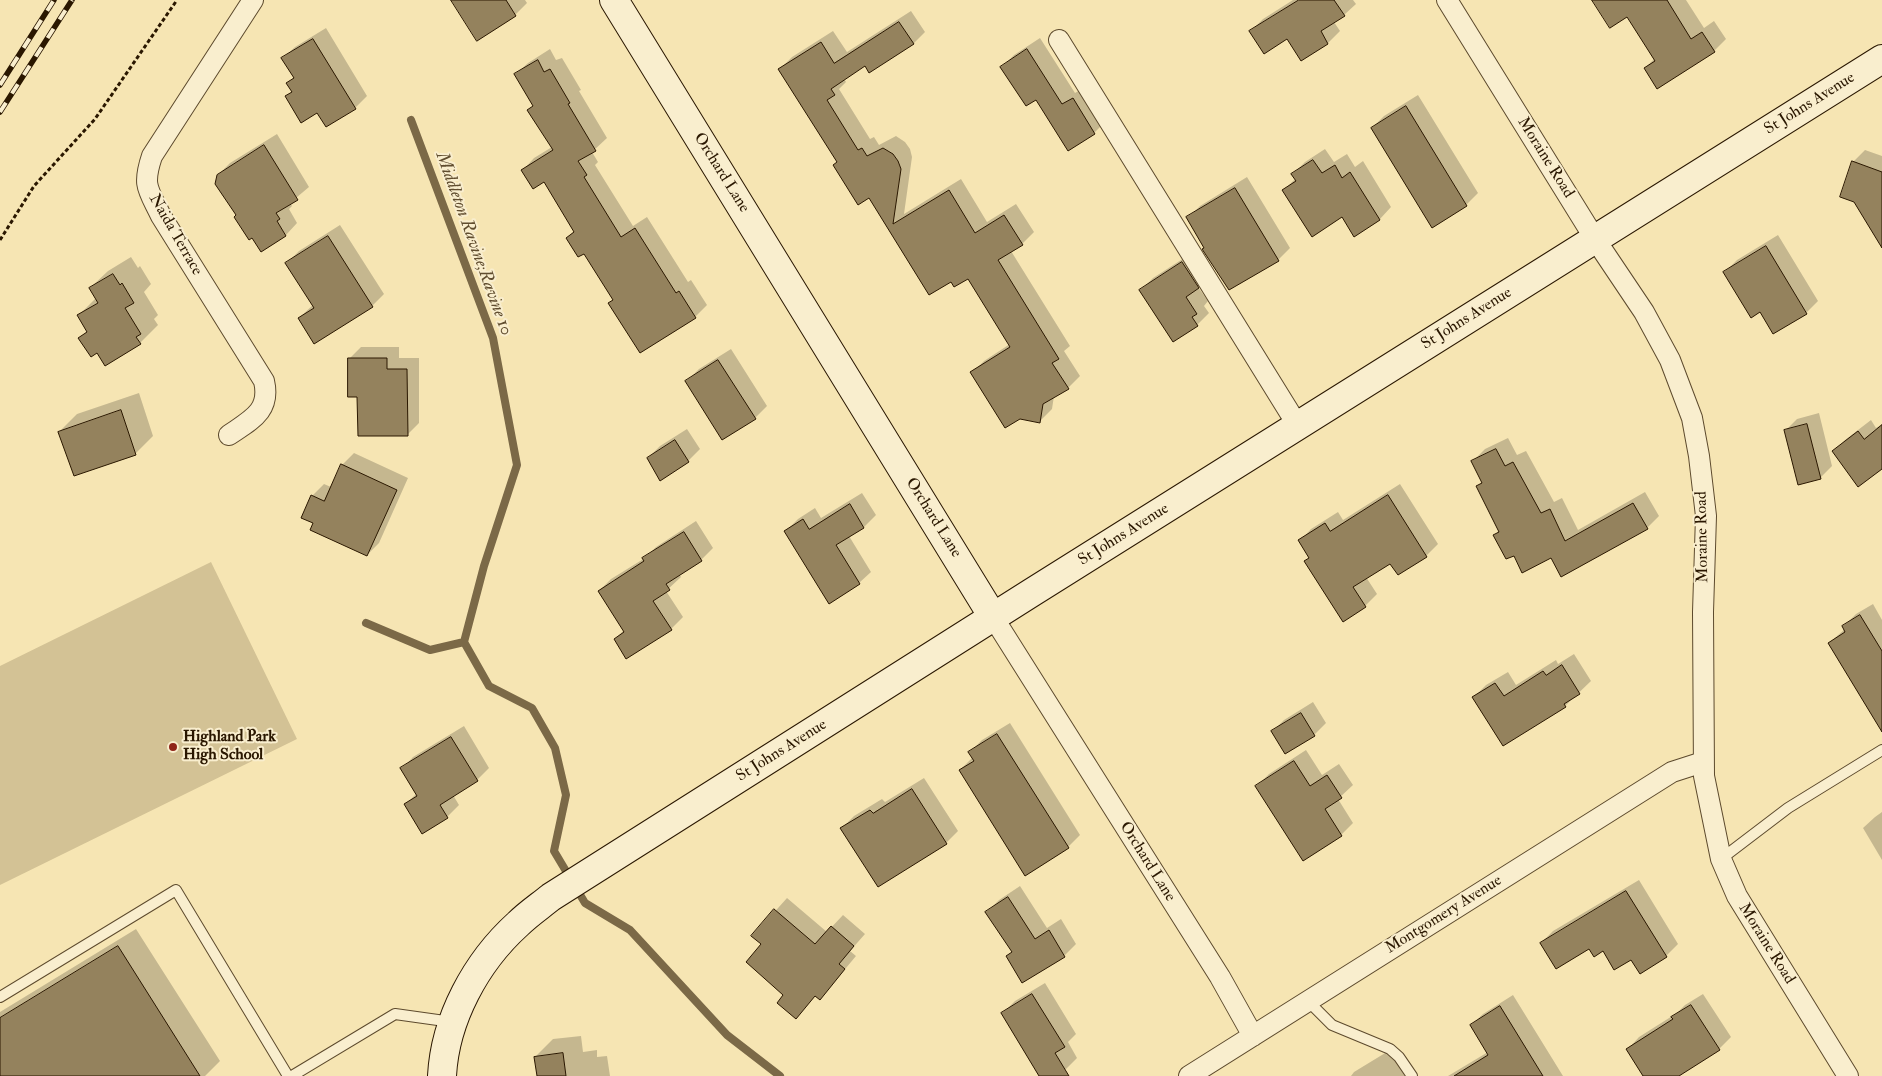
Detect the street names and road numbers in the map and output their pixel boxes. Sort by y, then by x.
street label: St Johns Avenue [1761,69,1859,139]
street label: Moraine Road [1513,114,1577,202]
street label: Orchard Lane [689,130,753,216]
street label: Naida Terrace [144,191,206,279]
street label: St Johns Avenue [1418,284,1516,354]
street label: Orchard Lane [901,475,965,561]
street label: Moraine Road [1693,491,1713,583]
street label: St Johns Avenue [1075,500,1173,570]
street label: St Johns Avenue [733,716,831,786]
street label: Orchard Lane [1115,819,1179,905]
street label: Montgomery Avenue [1382,871,1506,959]
street label: Moraine Road [1734,900,1798,988]

